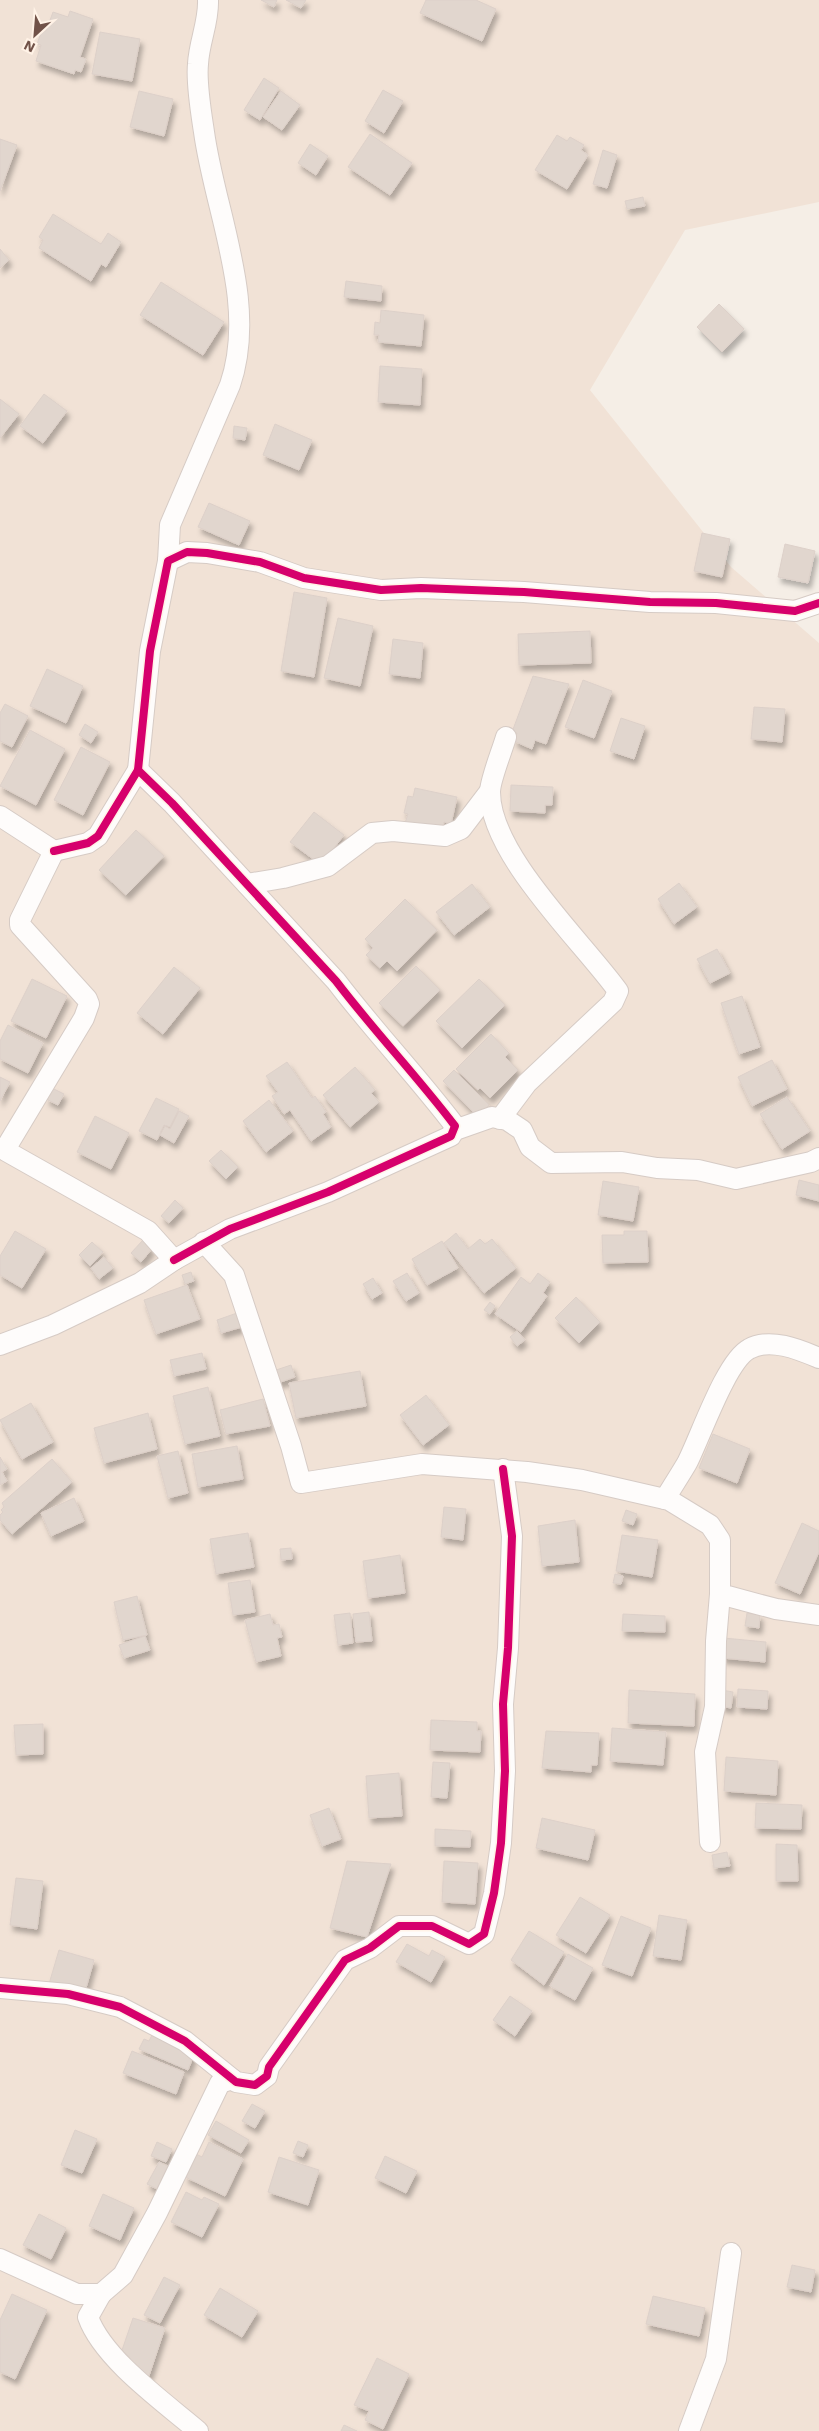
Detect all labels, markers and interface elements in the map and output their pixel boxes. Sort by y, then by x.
north arrow [10,10,60,60]
text: N [21,37,37,56]

